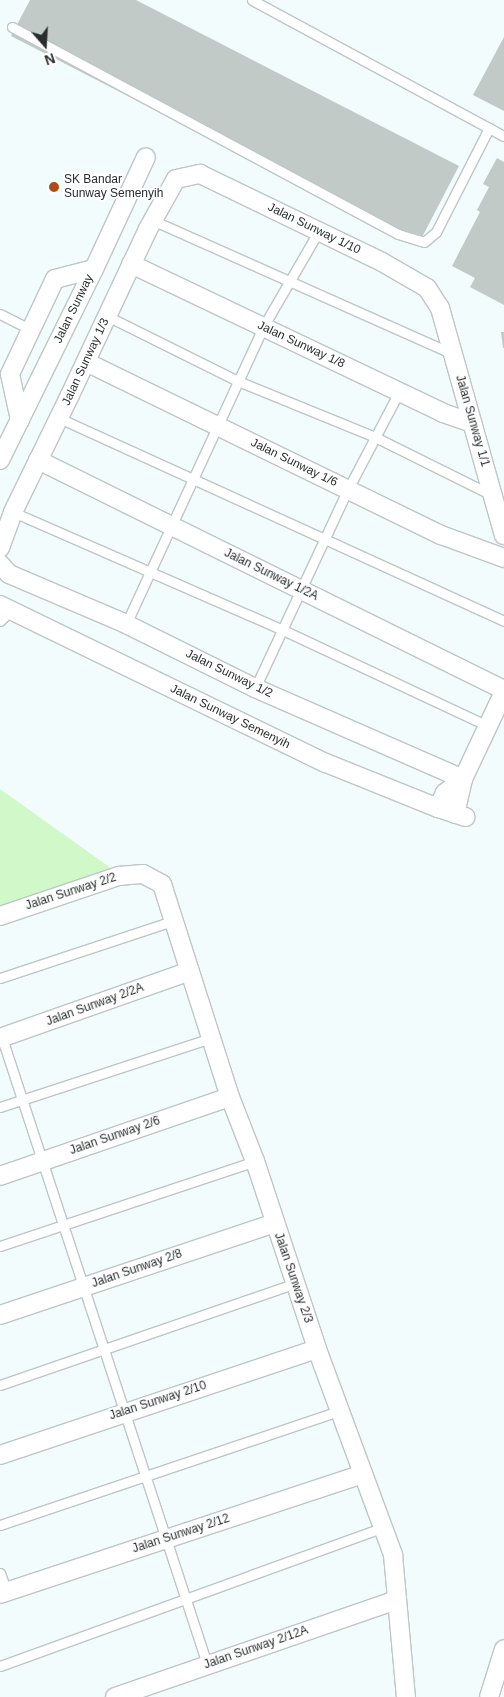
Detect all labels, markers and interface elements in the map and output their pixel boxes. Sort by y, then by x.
north arrow [20,20,70,70]
text: N [42,50,57,68]
place label: SK Bandar Sunway Semenyih [64,173,163,201]
marker: SK Bandar Sunway Semenyih [48,181,60,193]
street label: Jalan Sunway 1/10 [265,200,363,258]
street label: Jalan Sunway [51,272,97,346]
street label: Jalan Sunway 1/3 [59,316,113,408]
street label: Jalan Sunway 1/8 [255,318,347,372]
street label: Jalan Sunway 1/1 [452,373,492,469]
street label: Jalan Sunway 1/6 [248,436,340,490]
street label: Jalan Sunway 1/2A [222,546,320,604]
street label: Jalan Sunway 1/2 [183,647,275,701]
street label: Jalan Sunway Semenyih [168,682,292,752]
street label: Jalan Sunway 2/2 [24,871,118,913]
street label: Jalan Sunway 2/2A [44,981,146,1029]
street label: Jalan Sunway 2/6 [68,1114,162,1158]
street label: Jalan Sunway 2/3 [271,1231,315,1325]
street label: Jalan Sunway 2/8 [90,1247,184,1291]
street label: Jalan Sunway 2/10 [108,1378,208,1424]
street label: Jalan Sunway 2/12 [131,1511,231,1557]
street label: Jalan Sunway 2/12A [202,1623,310,1673]

